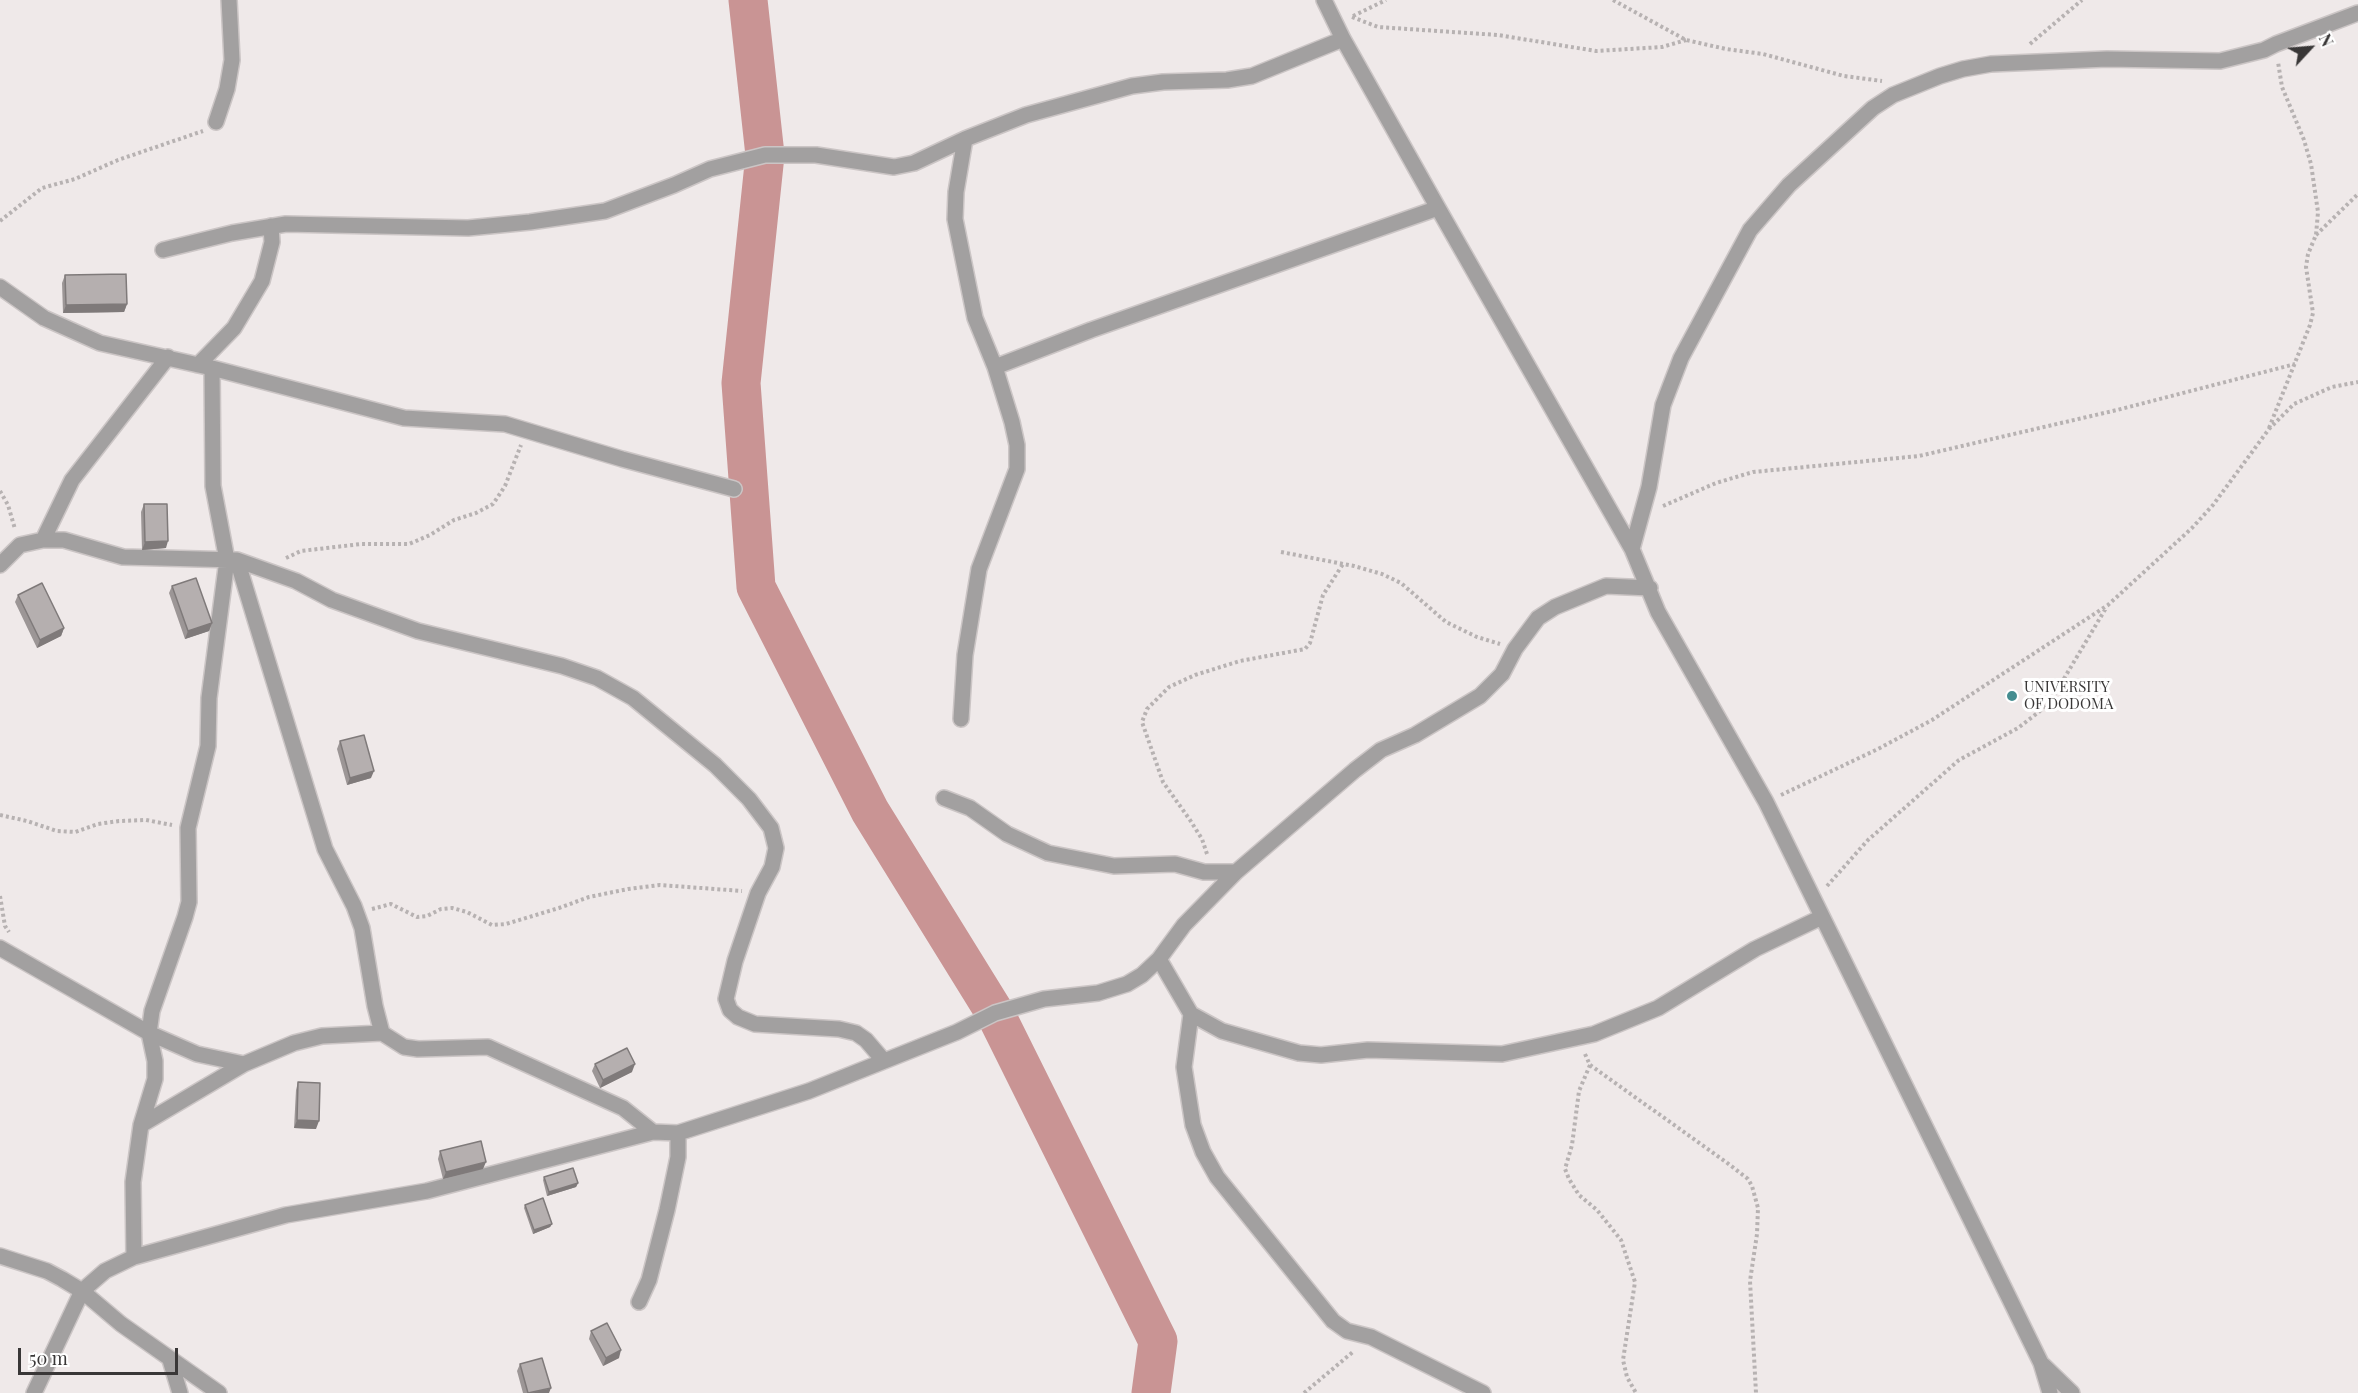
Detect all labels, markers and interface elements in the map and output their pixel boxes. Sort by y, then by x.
north arrow [2280,18,2340,78]
text: N [2315,30,2339,50]
place label: UNIVERSITY OF DODOMA [2024,678,2113,713]
marker: UNIVERSITY OF DODOMA [2005,689,2019,703]
scale bar [21,1336,182,1374]
text: 50 m [29,1346,68,1370]

